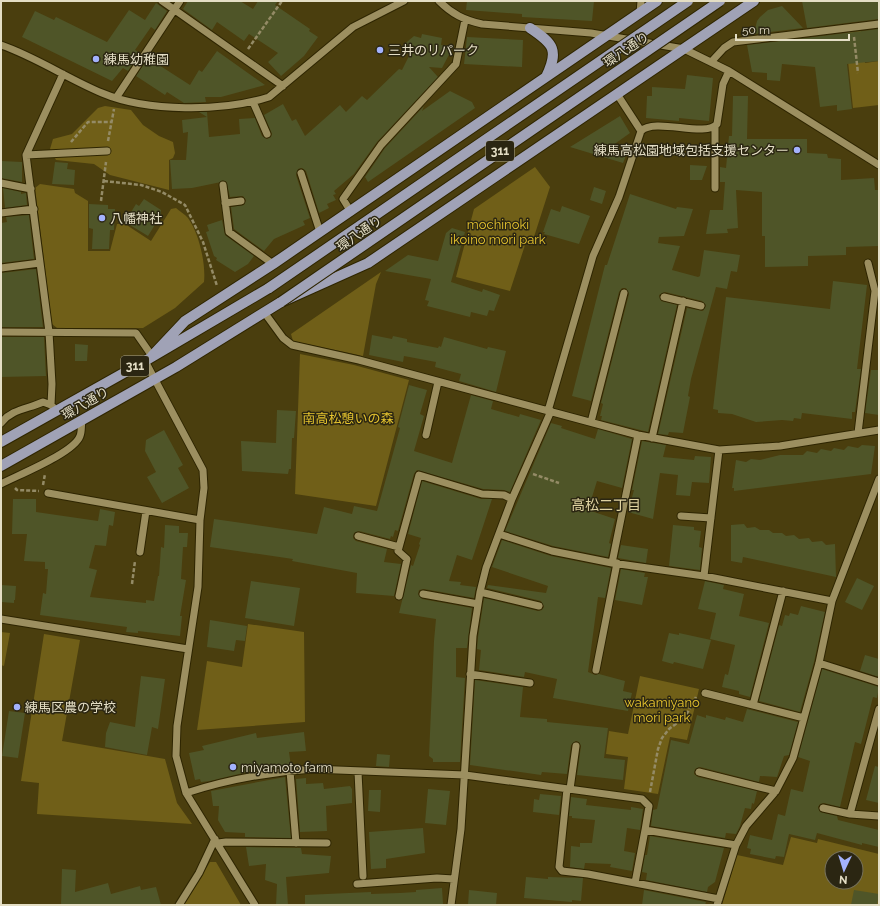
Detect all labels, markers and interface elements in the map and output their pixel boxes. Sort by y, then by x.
scale bar [736,16,849,42]
text: 50 m [742,23,770,37]
street label: 環八通り [601,29,652,70]
place label: 三井のリパーク [388,43,479,58]
marker: 三井のリパーク [375,45,385,55]
place label: 練馬幼稚園 [104,52,169,67]
marker: 練馬幼稚園 [91,54,101,64]
road number: 311 [486,141,514,161]
place label: 練馬高松園地域包括支援センター [594,143,789,158]
marker: 練馬高松園地域包括支援センター [792,145,802,155]
place label: 八幡神社 [110,211,162,226]
street label: 環八通り [334,212,385,254]
marker: 八幡神社 [97,213,107,223]
park label: mochinoki ikoino mori park [450,217,546,247]
road number: 311 [121,356,149,376]
street label: 環八通り [59,384,112,423]
park label: 南高松憩いの森 [302,411,394,426]
district label: 高松二丁目 [571,497,641,513]
park label: wakamiyano mori park [624,695,700,725]
place label: 練馬区農の学校 [25,700,116,715]
marker: 練馬区農の学校 [12,702,22,712]
place label: miyamoto farm [241,760,333,775]
marker: miyamoto farm [228,762,238,772]
north arrow [824,850,864,890]
text: N [839,873,848,886]

